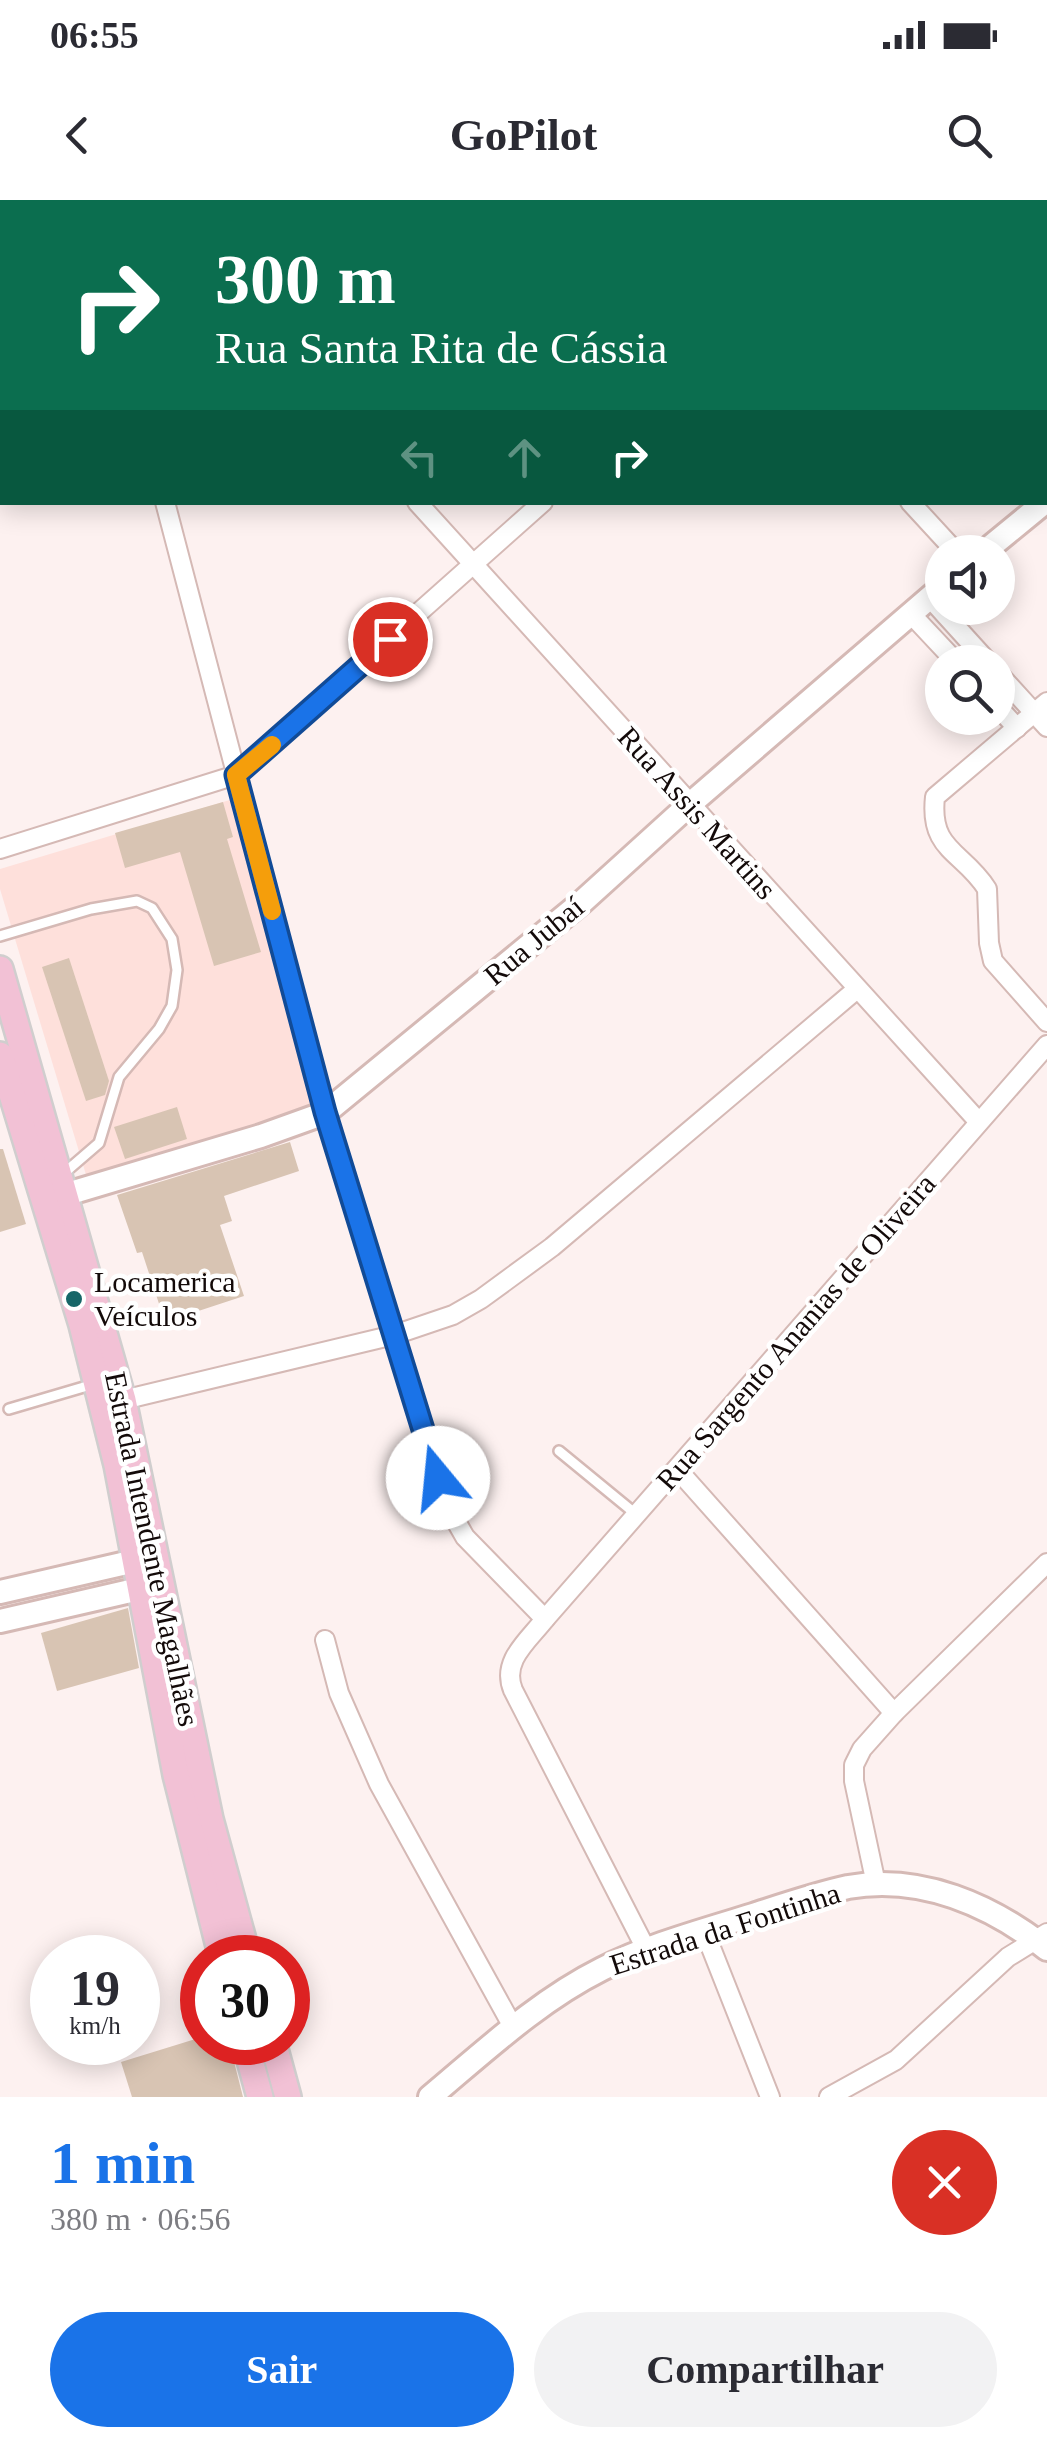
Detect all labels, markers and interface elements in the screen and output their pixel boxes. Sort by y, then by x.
text: 06:55 [50,14,139,56]
icon: back [50,108,105,163]
icon: search [942,108,997,163]
text: GoPilot [450,110,597,160]
icon: right [50,240,180,370]
text: 300 m [215,241,396,318]
text: Rua Santa Rita de Cássia [215,323,667,373]
icon: left [392,430,447,485]
icon: ahead [497,430,552,485]
icon: right [602,430,657,485]
map controls [925,535,1015,735]
button: sound [925,535,1015,625]
pin [348,597,433,682]
icon: arrive [363,612,418,667]
button: search [925,645,1015,735]
street label: Rua Assis Martins [611,720,783,905]
street label: Rua Jubaí [477,889,590,992]
street label: Rua Sargento Ananias de Oliveira [649,1167,942,1496]
place label: Locamerica Veículos [94,1265,236,1332]
marker: Locamerica Veículos [63,1288,85,1310]
street label: Estrada Intendente Magalhães [99,1369,206,1729]
position arrow [386,1426,490,1530]
street label: Estrada da Fontinha [606,1876,844,1981]
speed limit sign: 30 [180,1935,310,2065]
text: 19 [70,1960,120,2016]
text: km/h [69,2012,121,2039]
text: 1 min [50,2130,195,2196]
button: close [892,2130,997,2235]
text: 380 m · 06:56 [50,2201,230,2237]
button: Sair [50,2312,514,2427]
button: Compartilhar [534,2312,997,2427]

